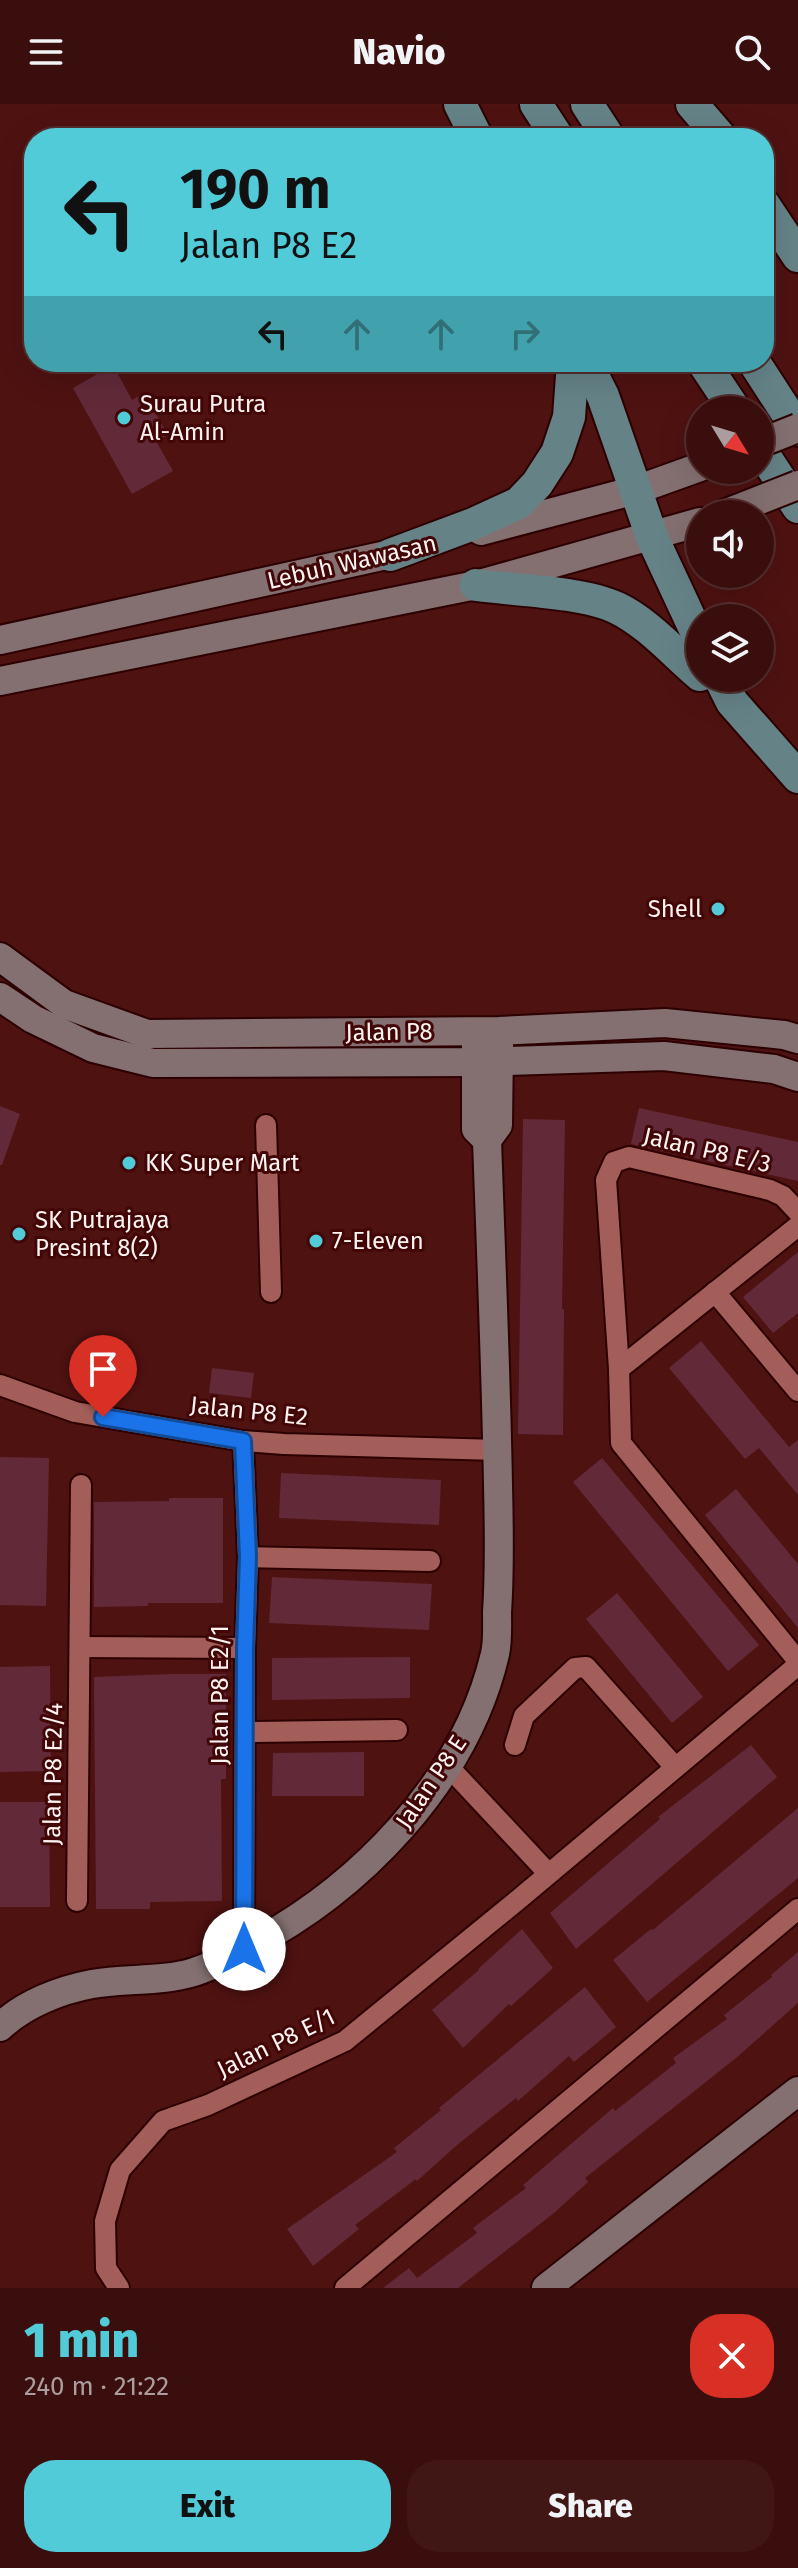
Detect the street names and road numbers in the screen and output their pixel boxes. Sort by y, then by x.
street label: Lebuh Wawasan [265,529,439,595]
street label: Jalan P8 [345,1017,433,1047]
street label: Jalan P8 E/3 [640,1122,774,1178]
street label: Jalan P8 E2 [189,1391,309,1431]
street label: Jalan P8 E2/1 [206,1625,234,1765]
street label: Jalan P8 E2/4 [38,1702,68,1845]
street label: Jalan P8 E [390,1730,472,1834]
street label: Jalan P8 E/1 [212,2002,340,2084]

